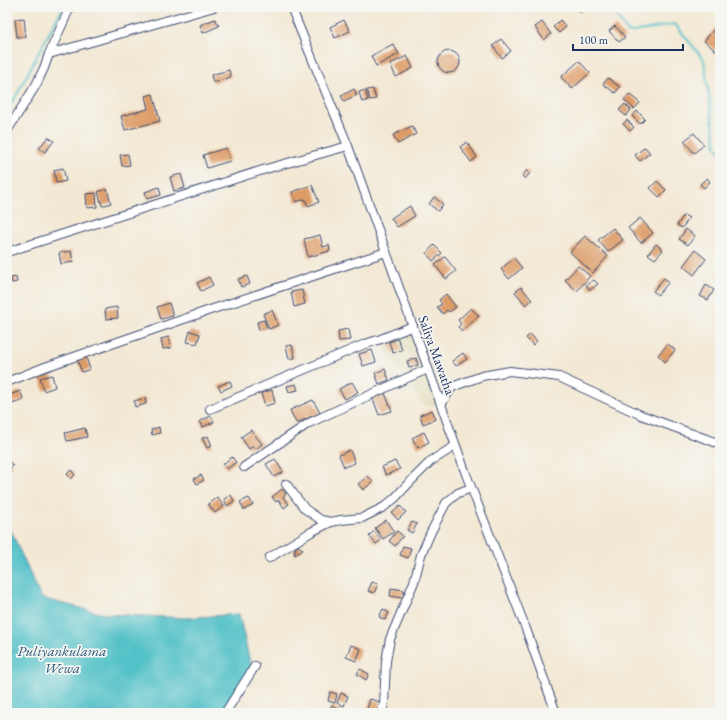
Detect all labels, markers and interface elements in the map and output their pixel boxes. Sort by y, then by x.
scale bar [573,26,683,52]
text: 100 m [579,32,609,48]
street label: Saliya Mawatha [414,313,460,397]
water label: Puliyankulama Wewa [17,641,107,677]

